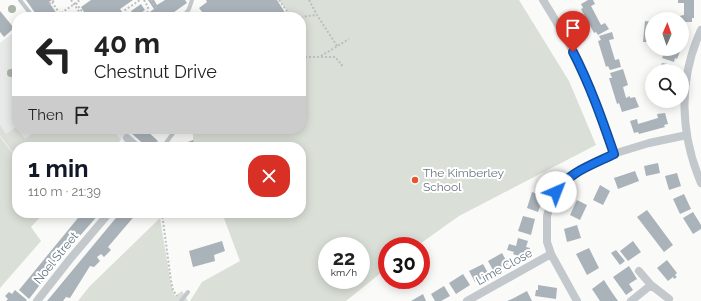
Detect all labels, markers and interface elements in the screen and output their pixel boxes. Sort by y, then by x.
pin [556,11,590,52]
north arrow [645,12,689,56]
map controls [645,12,689,108]
icon: arrive [562,17,584,39]
text: 40 m [94,27,160,60]
icon: left [28,28,80,80]
text: Chestnut Drive [94,61,217,82]
button: search [645,64,689,108]
icon: arrive [71,104,93,126]
text: Then [28,106,63,124]
text: 1 min [28,154,89,183]
button: close [248,155,290,197]
place label: The Kimberley School [423,166,505,194]
position arrow [535,171,577,213]
marker: The Kimberley School [410,175,420,185]
text: 110 m · 21:39 [28,184,101,199]
street label: Noel Street [31,229,81,287]
speed limit sign: 30 [378,237,430,289]
text: 22 [333,246,355,270]
street label: Lime Close [473,246,535,288]
text: km/h [331,267,357,278]

